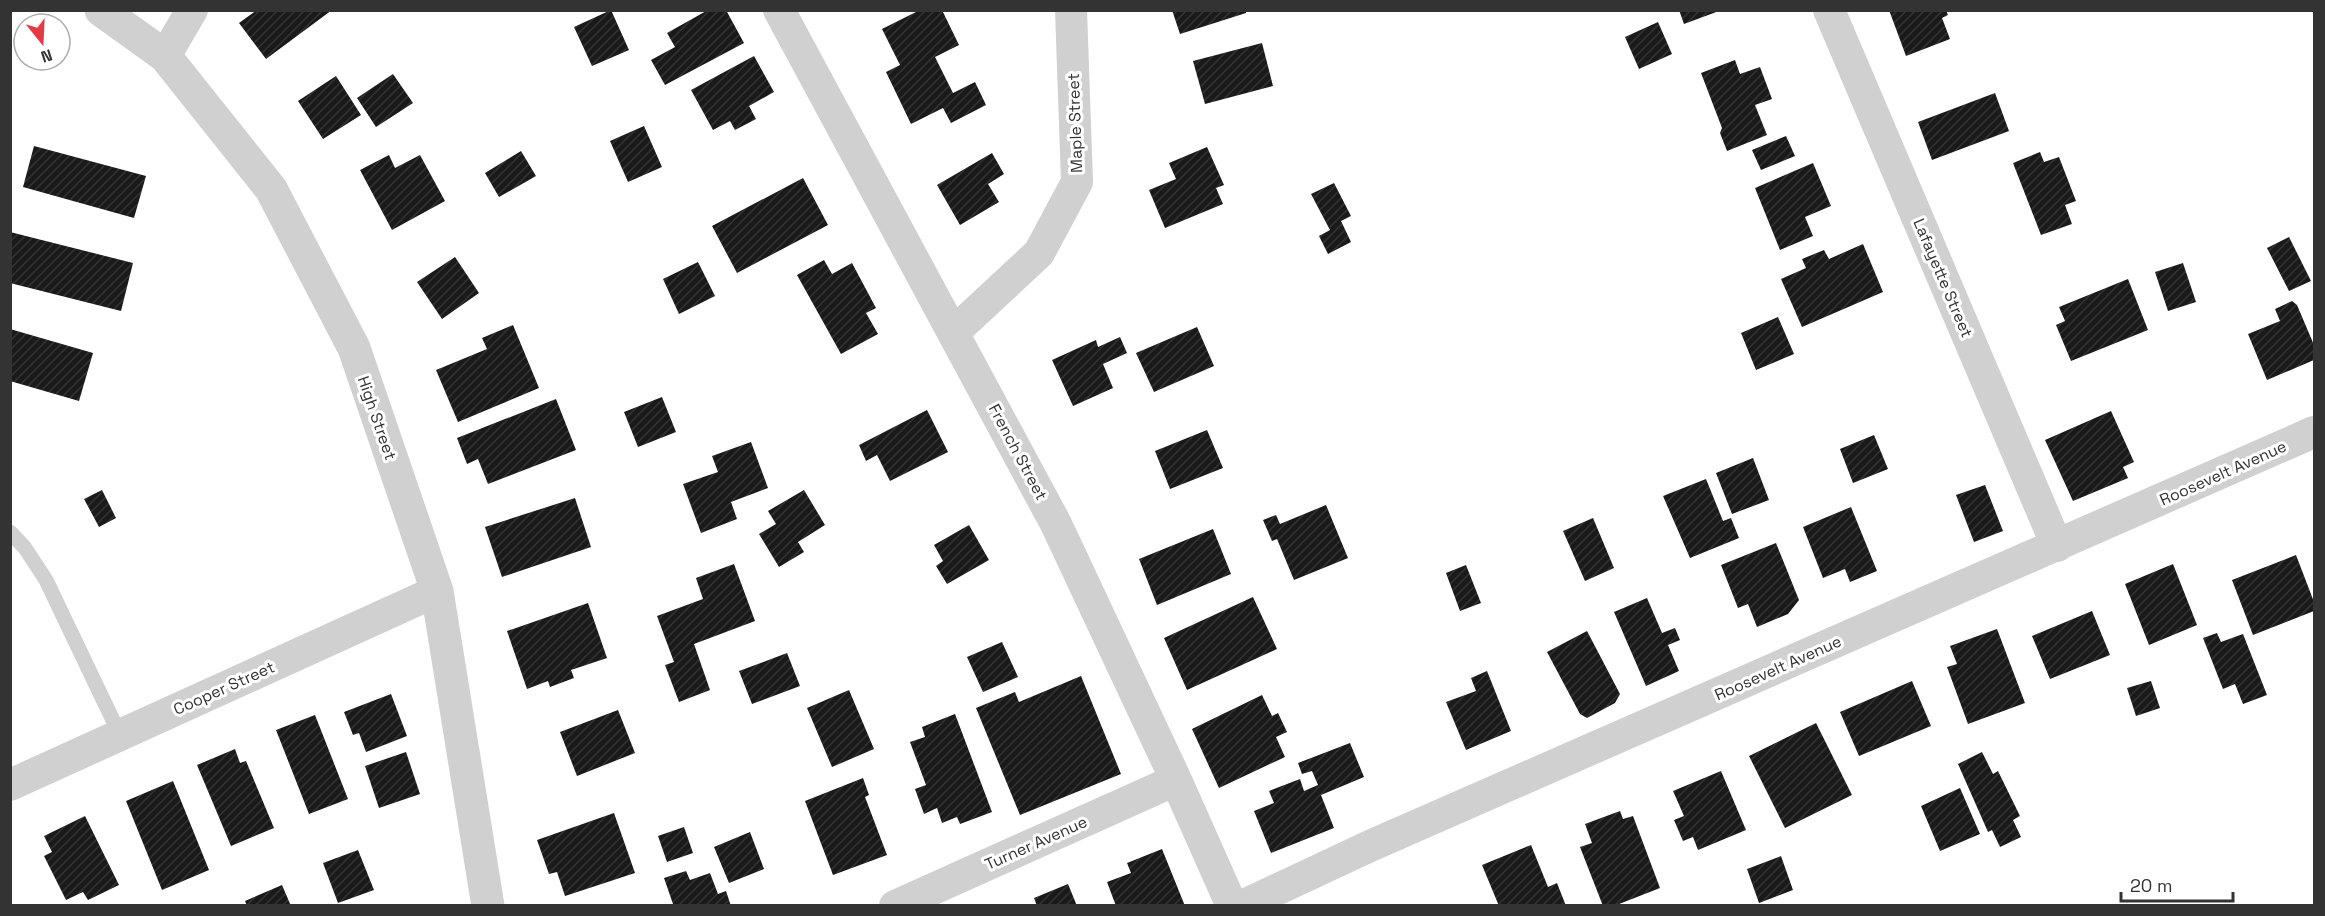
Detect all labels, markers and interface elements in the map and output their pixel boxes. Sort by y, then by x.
north arrow [12,12,72,72]
text: N [38,44,55,67]
street label: Maple Street [1063,73,1087,173]
street label: Lafayette Street [1908,215,1978,341]
street label: High Street [353,373,401,463]
street label: French Street [984,400,1052,504]
street label: Roosevelt Avenue [2156,436,2290,510]
street label: Roosevelt Avenue [1711,631,1845,705]
street label: Cooper Street [170,656,278,720]
street label: Turner Avenue [982,811,1090,875]
scale bar [2121,865,2234,903]
text: 20 m [2130,874,2173,897]

